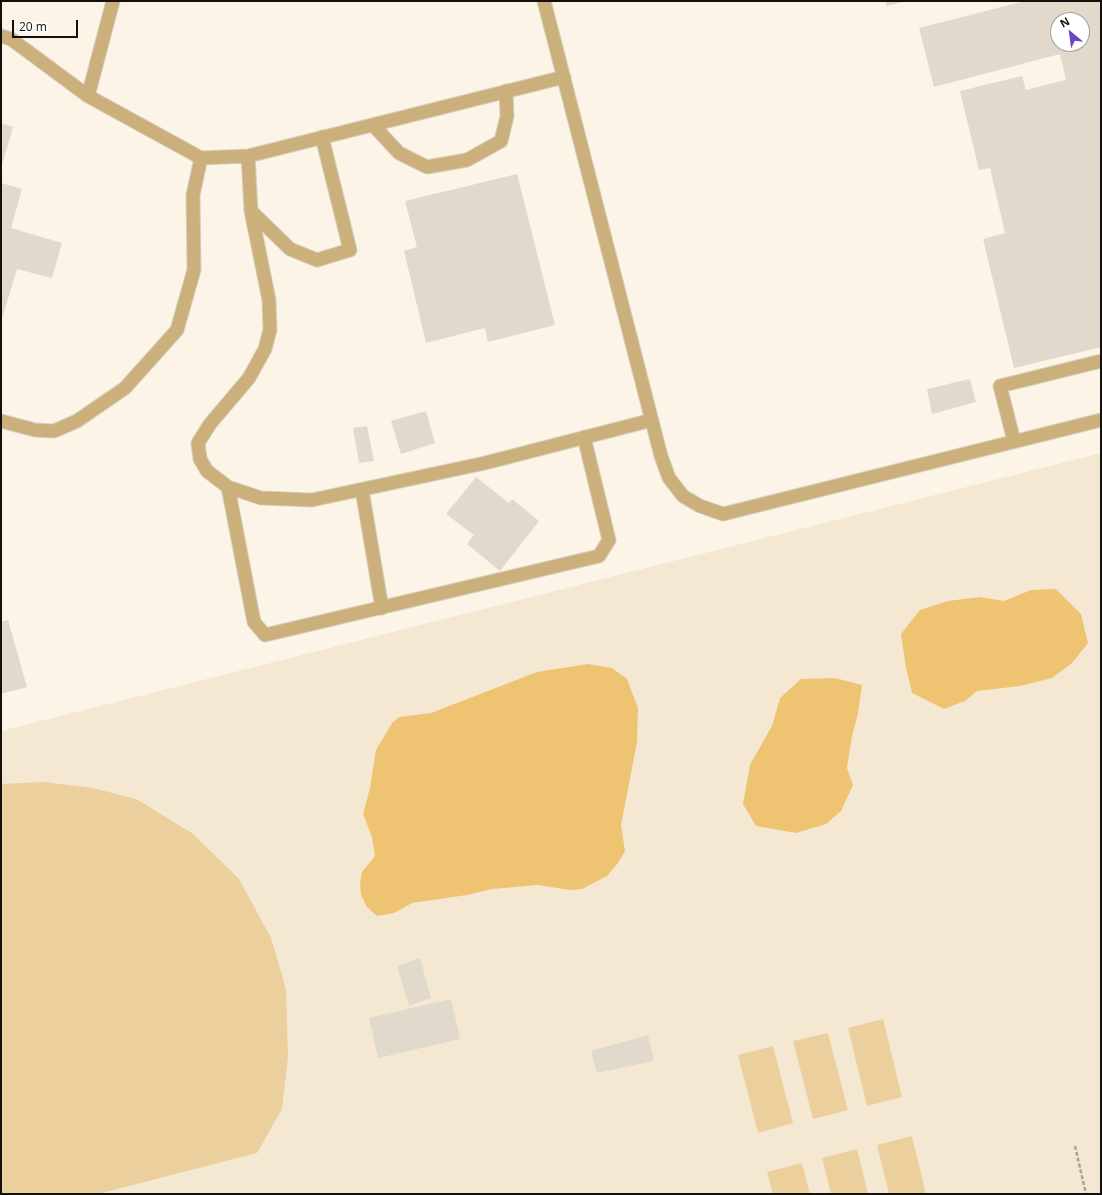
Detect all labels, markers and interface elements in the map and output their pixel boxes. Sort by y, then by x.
scale bar [14,12,80,38]
north arrow [1050,12,1090,52]
text: N [1057,13,1072,31]
text: 20 m [19,18,47,35]

